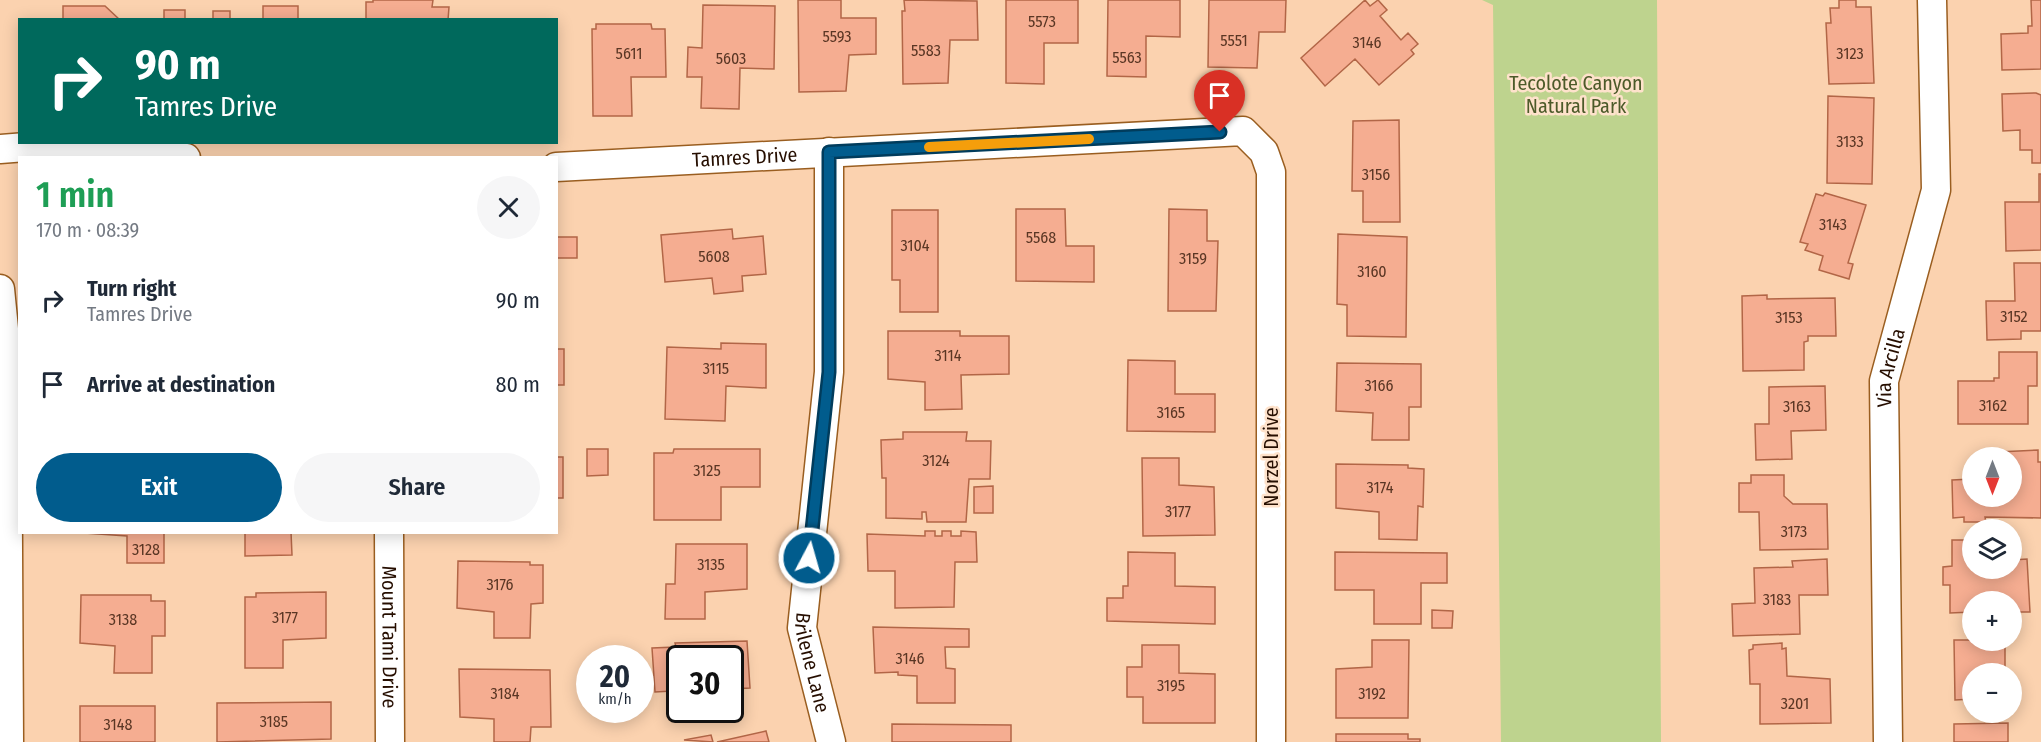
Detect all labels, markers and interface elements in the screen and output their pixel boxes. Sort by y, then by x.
house number: 5573 [1028,12,1056,31]
house number: 5593 [822,27,852,46]
house number: 5551 [1220,31,1248,50]
house number: 3146 [1353,33,1381,52]
text: 90 m [135,40,220,90]
house number: 5583 [911,41,941,60]
icon: right [36,42,114,120]
house number: 5611 [616,44,642,63]
house number: 3123 [1836,44,1864,63]
house number: 5563 [1112,48,1142,67]
house number: 5603 [716,49,746,68]
pin [1194,70,1245,132]
park label: Tecolote Canyon Natural Park [1509,71,1643,118]
icon: arrive [1203,79,1236,112]
text: Tamres Drive [135,91,277,123]
house number: 3133 [1836,132,1864,151]
street label: Tamres Drive [691,142,798,172]
house number: 3156 [1362,165,1390,184]
text: 1 min [36,173,114,217]
button: close [477,176,540,239]
house number: 3143 [1819,215,1847,234]
text: 170 m · 08:39 [36,218,139,242]
house number: 5568 [1026,228,1056,247]
house number: 3104 [900,236,930,255]
house number: 5608 [698,247,730,266]
house number: 3159 [1179,249,1207,268]
house number: 3160 [1357,262,1387,281]
text: Turn right [87,275,176,302]
icon: right [36,284,69,317]
text: 90 m [496,287,540,314]
text: Tamres Drive [87,302,192,326]
house number: 3152 [2000,307,2028,326]
house number: 3153 [1775,308,1803,327]
street label: Via Arcilla [1872,325,1910,407]
house number: 3114 [935,346,962,365]
house number: 3115 [703,359,729,378]
icon: arrive [36,368,69,401]
text: Arrive at destination [87,371,275,398]
text: 80 m [495,371,540,398]
house number: 3166 [1365,376,1394,395]
house number: 3162 [1979,396,2007,415]
house number: 3163 [1783,397,1811,416]
house number: 3165 [1157,403,1185,422]
street label: Norzel Drive [1259,407,1283,507]
north arrow [1962,447,2022,507]
map controls [1962,447,2022,723]
house number: 3124 [922,451,950,470]
button: Exit [36,453,282,522]
button: Share [294,453,540,522]
house number: 3125 [693,461,721,480]
house number: 3174 [1367,478,1394,497]
house number: 3177 [1165,502,1192,521]
button: layers [1962,519,2022,579]
house number: 3173 [1781,522,1807,541]
position arrow [777,526,841,590]
house number: 3128 [132,540,160,559]
house number: 3135 [697,555,725,574]
street label: Mount Tami Drive [377,566,402,708]
house number: 3176 [486,575,514,594]
house number: 3183 [1763,590,1791,609]
button: + [1962,591,2022,651]
house number: 3177 [272,608,299,627]
house number: 3138 [109,610,137,629]
street label: Brilene Lane [790,611,835,715]
speed limit sign: 30 [666,645,744,723]
house number: 3146 [896,649,924,668]
text: 20 [600,659,630,695]
button: − [1962,663,2022,723]
house number: 3195 [1157,676,1185,695]
house number: 3184 [491,684,520,703]
house number: 3192 [1358,684,1386,703]
text: km/h [598,690,632,708]
house number: 3201 [1781,694,1809,713]
house number: 3185 [260,712,288,731]
house number: 3148 [104,715,132,734]

